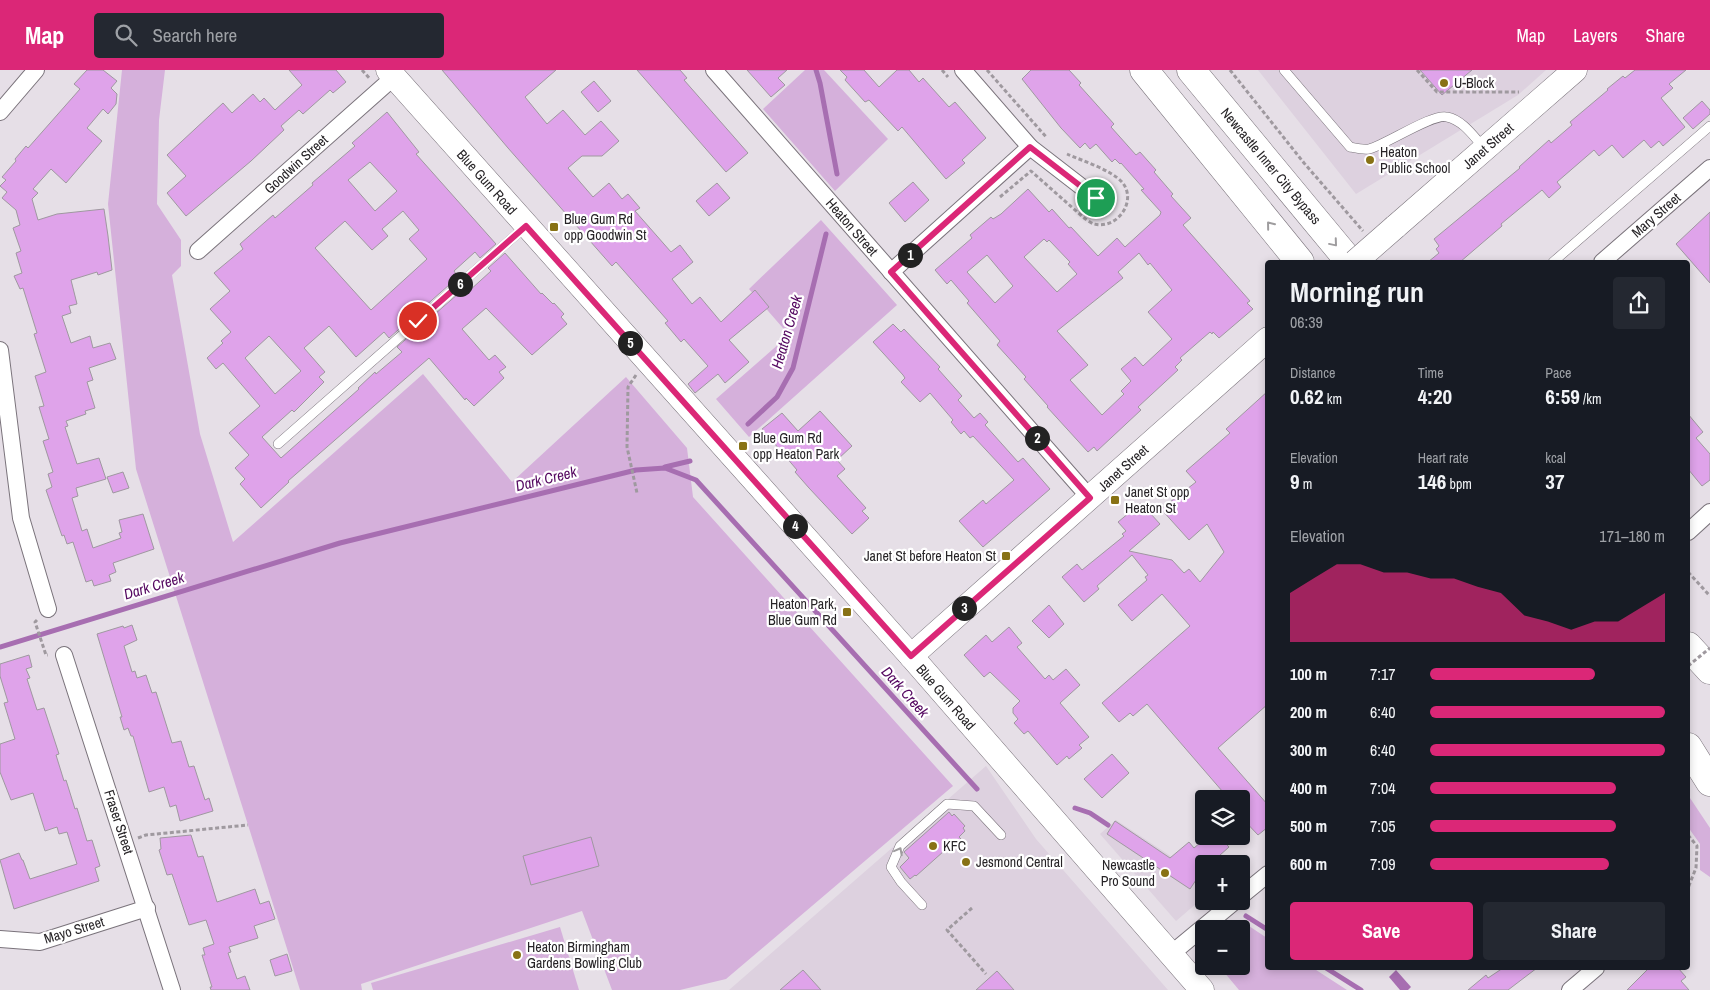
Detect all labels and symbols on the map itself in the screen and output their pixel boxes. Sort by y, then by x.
place label: U-Block [1454,74,1494,92]
marker: U-Block [1438,77,1450,89]
street label: Newcastle Inner City Bypass [1217,104,1325,228]
street label: Janet Street [1459,119,1517,173]
street label: Goodwin Street [260,131,332,197]
place label: Heaton Public School [1380,143,1450,177]
street label: Blue Gum Road [453,146,521,218]
marker: Heaton Public School [1364,154,1376,166]
pin [1075,177,1117,219]
street label: Mary Street [1628,189,1684,241]
street label: Heaton Street [822,194,882,260]
place label: Blue Gum Rd opp Goodwin St [564,210,646,244]
marker: Blue Gum Rd opp Goodwin St [548,221,560,233]
one-way arrow [1266,221,1275,230]
one-way arrow [1328,237,1337,246]
pin: 1 [898,242,922,268]
pin: 6 [448,272,472,296]
water label: Heaton Creek [766,292,807,371]
pin [397,300,439,342]
pin: 5 [618,330,642,356]
pin: 2 [1024,426,1050,450]
place label: Blue Gum Rd opp Heaton Park [753,429,839,463]
marker: Blue Gum Rd opp Heaton Park [737,440,749,452]
street label: Janet Street [1094,441,1152,495]
water label: Dark Creek [513,461,579,496]
place label: Janet St opp Heaton St [1125,483,1189,517]
marker: Janet St opp Heaton St [1109,494,1121,506]
pin: 4 [782,514,808,538]
place label: Janet St before Heaton St [864,547,996,565]
marker: Janet St before Heaton St [1000,550,1012,562]
water label: Dark Creek [121,566,187,605]
place label: Heaton Park, Blue Gum Rd [768,595,837,629]
pin: 3 [952,596,976,620]
marker: Heaton Park, Blue Gum Rd [841,606,853,618]
street label: Blue Gum Road [912,660,980,734]
water label: Dark Creek [877,662,935,722]
street label: Fraser Street [100,787,138,857]
place label: KFC [943,837,966,855]
marker: KFC [927,840,939,852]
one-way arrow [893,848,903,857]
place label: Jesmond Central [976,853,1063,871]
marker: Jesmond Central [960,856,972,868]
place label: Newcastle Pro Sound [1101,856,1155,890]
marker: Newcastle Pro Sound [1159,867,1171,879]
street label: Mayo Street [42,912,106,948]
place label: Heaton Birmingham Gardens Bowling Club [527,938,642,972]
marker: Heaton Birmingham Gardens Bowling Club [511,949,523,961]

